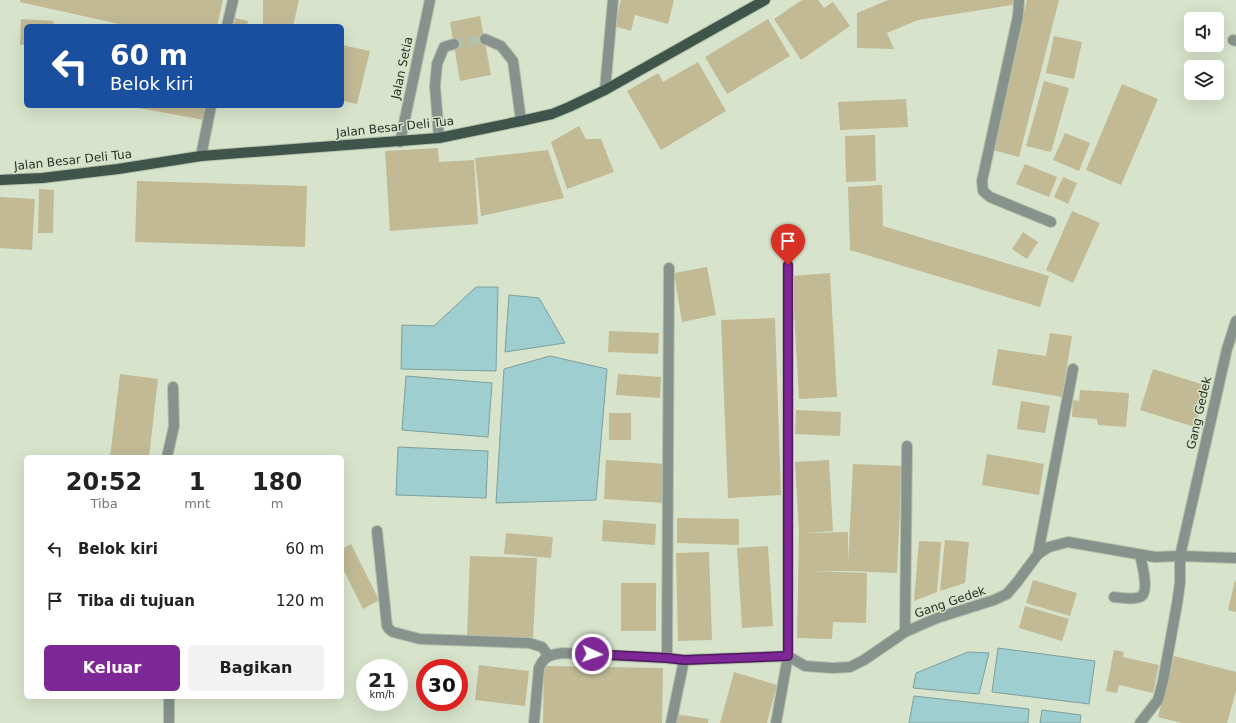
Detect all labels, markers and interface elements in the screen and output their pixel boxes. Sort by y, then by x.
map controls [1184,12,1224,100]
button: sound [1184,12,1224,52]
street label: Jalan Setia [388,36,415,101]
text: 60 m [110,39,188,72]
icon: left [44,40,96,92]
button: layers [1184,60,1224,100]
text: Belok kiri [110,73,193,94]
street label: Jalan Besar Deli Tua [334,114,455,140]
street label: Jalan Besar Deli Tua [12,147,133,173]
pin [771,224,805,265]
icon: arrive [777,230,799,252]
street label: Gang Gedek [1184,375,1214,451]
text: 20:52 [66,468,142,496]
text: 1 [189,468,205,496]
text: 180 [252,468,302,496]
text: Tiba [90,496,118,511]
text: mnt [184,496,210,511]
text: m [271,496,283,511]
icon: left [44,538,66,560]
text: Belok kiri [78,540,158,558]
text: 60 m [286,540,324,558]
street label: Gang Gedek [913,583,987,621]
icon: arrive [44,590,66,612]
text: Tiba di tujuan [78,592,195,610]
text: 120 m [276,592,324,610]
position arrow [571,633,613,675]
button: Keluar [44,645,180,691]
button: Bagikan [188,645,324,691]
speed limit sign: 30 [416,659,468,711]
text: 21 [368,668,396,692]
text: km/h [369,689,395,700]

